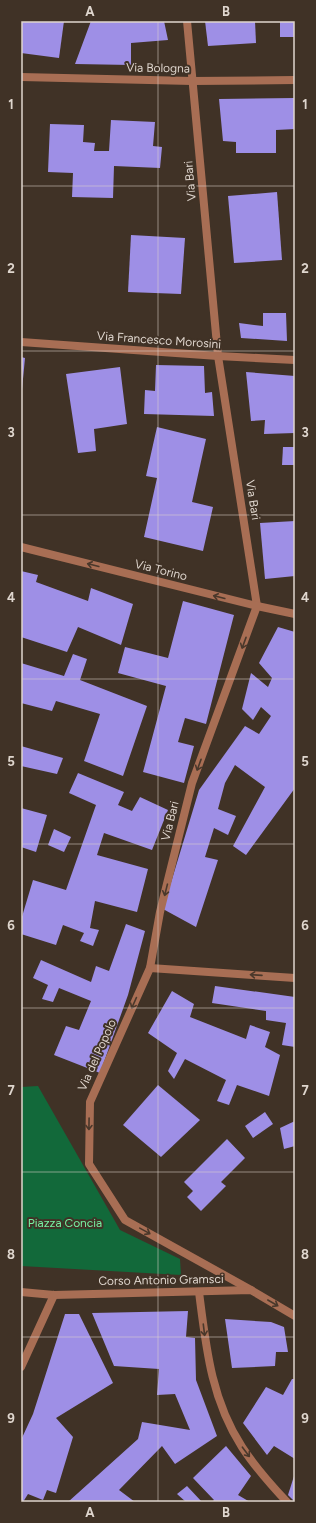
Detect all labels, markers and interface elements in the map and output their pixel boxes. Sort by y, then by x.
text: A [85,4,95,19]
text: B [222,4,230,19]
street label: Via Bologna [126,60,190,76]
text: 1 [8,97,14,112]
text: 1 [302,97,308,112]
street label: Via Bari [181,160,199,202]
text: 2 [7,261,15,276]
text: 2 [301,261,309,276]
street label: Via Francesco Morosini [96,329,222,351]
text: 3 [7,425,15,440]
text: 3 [301,425,309,440]
street label: Via Bari [243,479,263,521]
street label: Via Torino [133,557,189,583]
one-way arrow [87,561,100,569]
text: 4 [7,590,15,605]
text: 4 [301,590,309,605]
one-way arrow [213,592,226,600]
one-way arrow [239,636,247,648]
text: 5 [7,754,15,769]
text: 5 [301,754,309,769]
one-way arrow [194,758,202,770]
street label: Via Bari [158,800,182,842]
one-way arrow [161,884,169,897]
text: 6 [7,918,15,933]
text: 6 [301,918,309,933]
one-way arrow [250,972,263,979]
one-way arrow [130,997,137,1009]
street label: Via del Popolo [75,1017,119,1093]
text: 7 [7,1083,15,1098]
text: 7 [301,1083,309,1098]
one-way arrow [86,1117,93,1130]
park label: Piazza Concia [28,1216,102,1230]
one-way arrow [139,1228,151,1236]
text: 8 [7,1247,15,1262]
text: 8 [301,1247,309,1262]
street label: Corso Antonio Gramsci [98,1272,224,1288]
one-way arrow [267,1300,279,1308]
one-way arrow [200,1324,208,1337]
text: 9 [7,1411,15,1426]
text: 9 [301,1411,309,1426]
one-way arrow [242,1446,250,1457]
text: A [85,1505,95,1520]
text: B [222,1505,230,1520]

